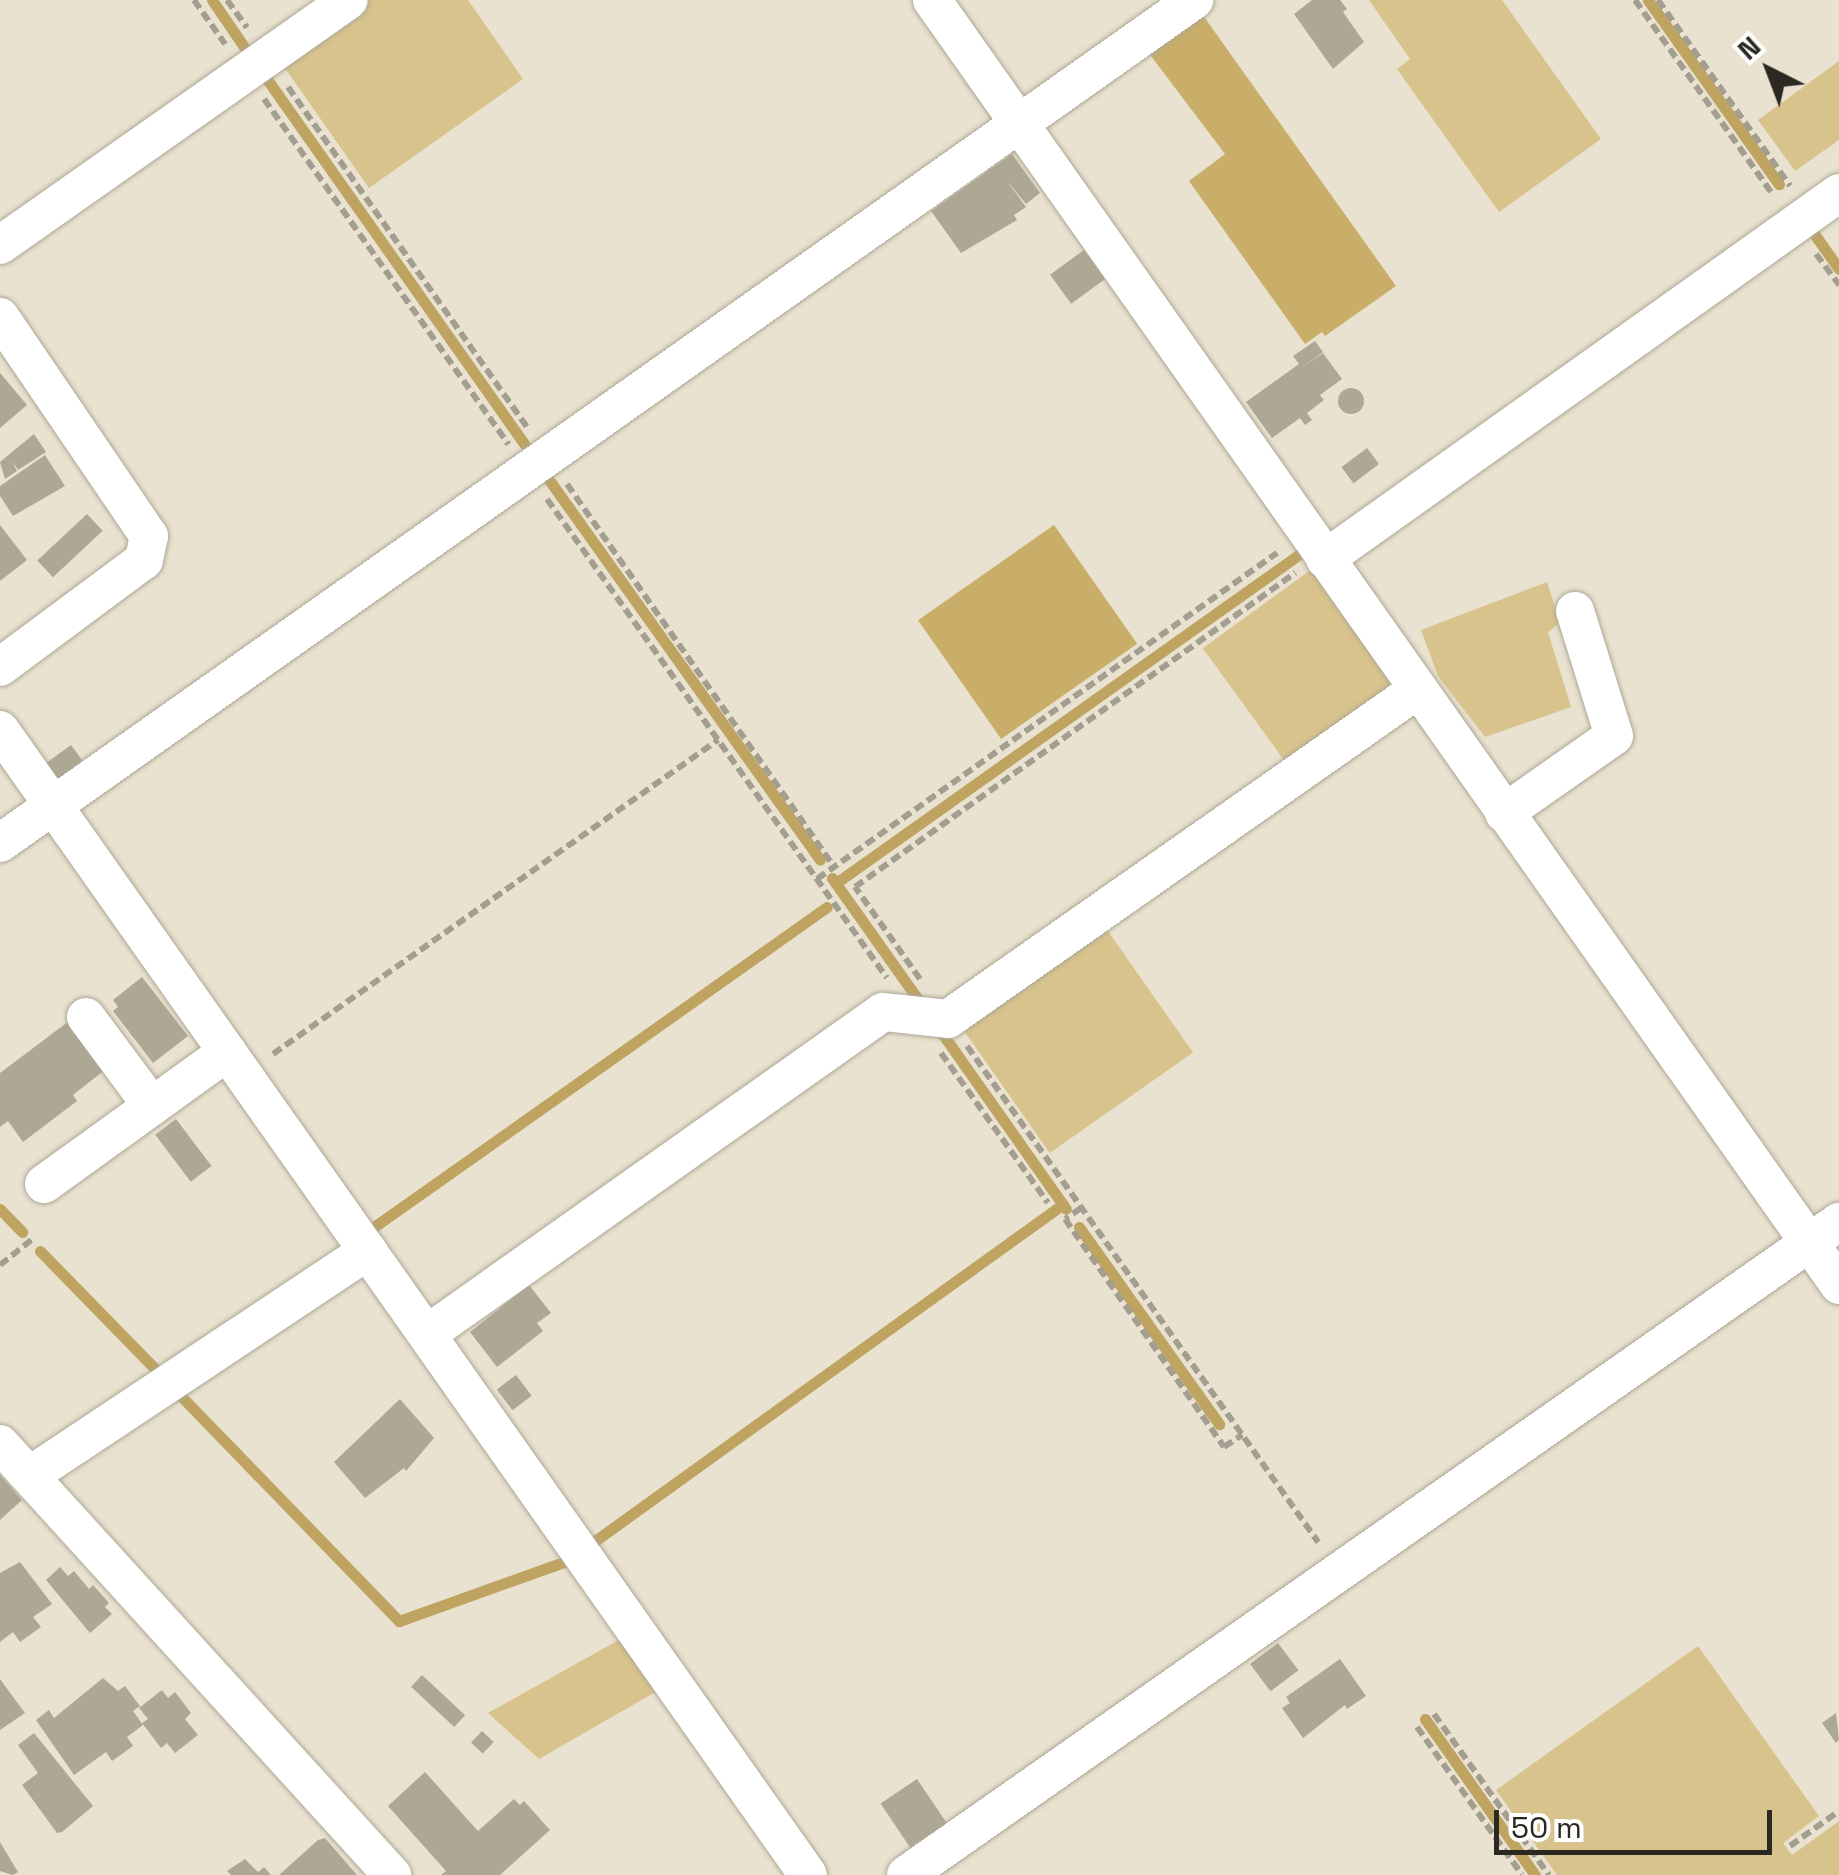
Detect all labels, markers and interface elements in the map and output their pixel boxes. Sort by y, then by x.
north arrow [1719,20,1819,120]
text: N [1730,28,1768,67]
scale bar [1499,1790,1776,1852]
text: 50 m [1511,1808,1582,1847]

